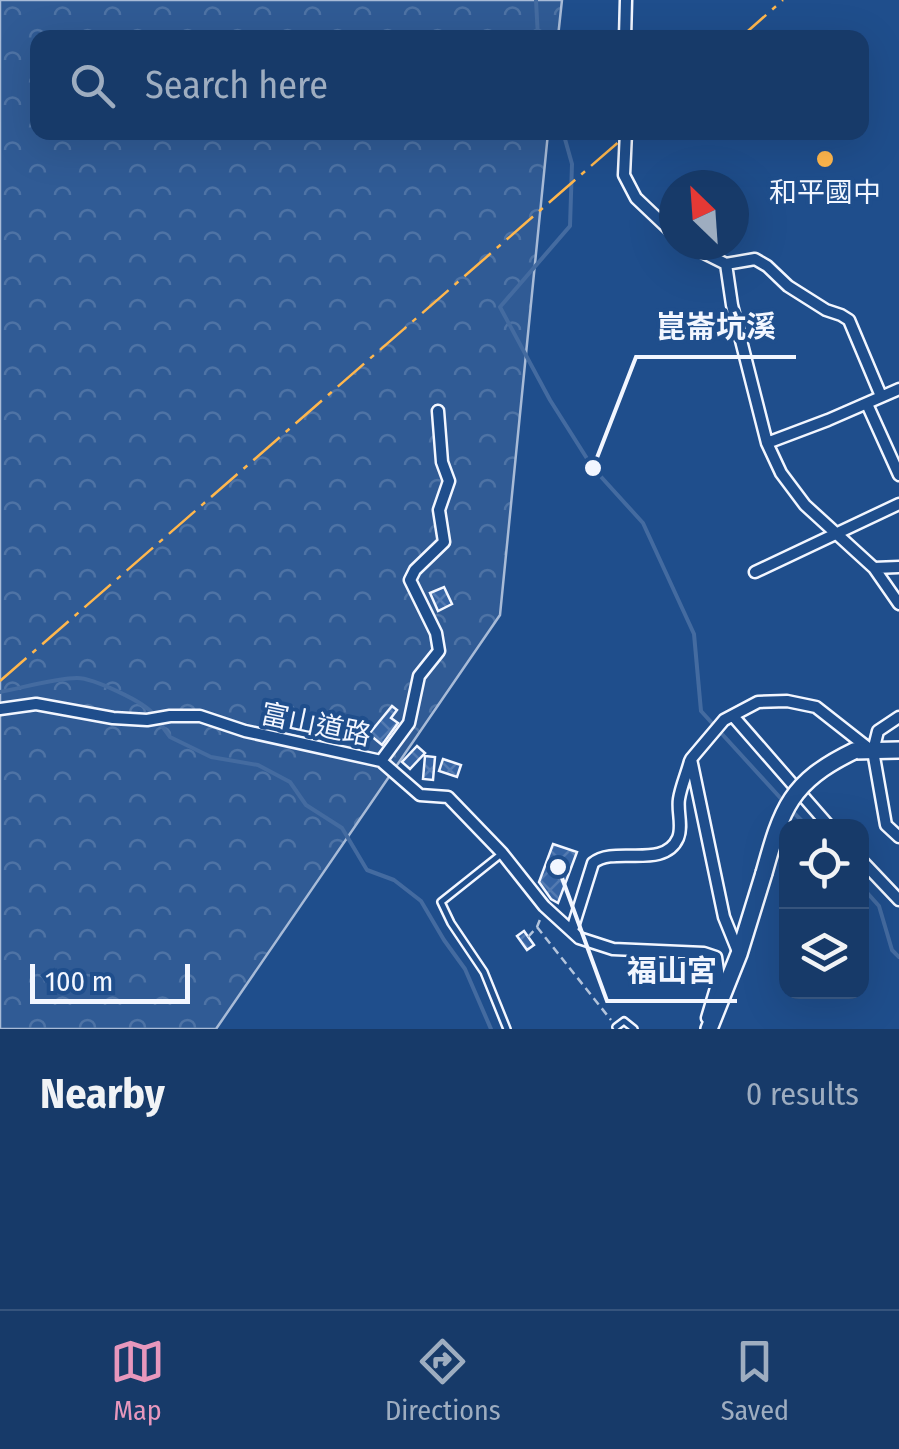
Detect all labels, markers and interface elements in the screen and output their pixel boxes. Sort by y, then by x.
search box [30,30,869,140]
icon: search [65,58,120,113]
text: Search here [145,62,328,108]
marker: 和平國中 [814,148,836,170]
north arrow [659,170,749,260]
place label: 和平國中 [769,176,881,209]
callout: 崑崙坑溪 [636,297,796,357]
text: 崑崙坑溪 [656,309,776,345]
street label: 富山道路 [258,697,374,752]
map controls [779,819,869,999]
button: locate [779,819,869,909]
button: layers [779,909,869,999]
callout: 福山宮 [607,941,737,1001]
text: 福山宮 [627,953,717,989]
scale bar [30,959,190,1004]
text: 100 m [45,965,113,998]
text: Nearby [40,1069,165,1119]
text: 0 results [746,1075,859,1113]
tab: Map [110,1334,165,1427]
tab: Directions [385,1334,501,1427]
tab: Saved [721,1334,789,1427]

